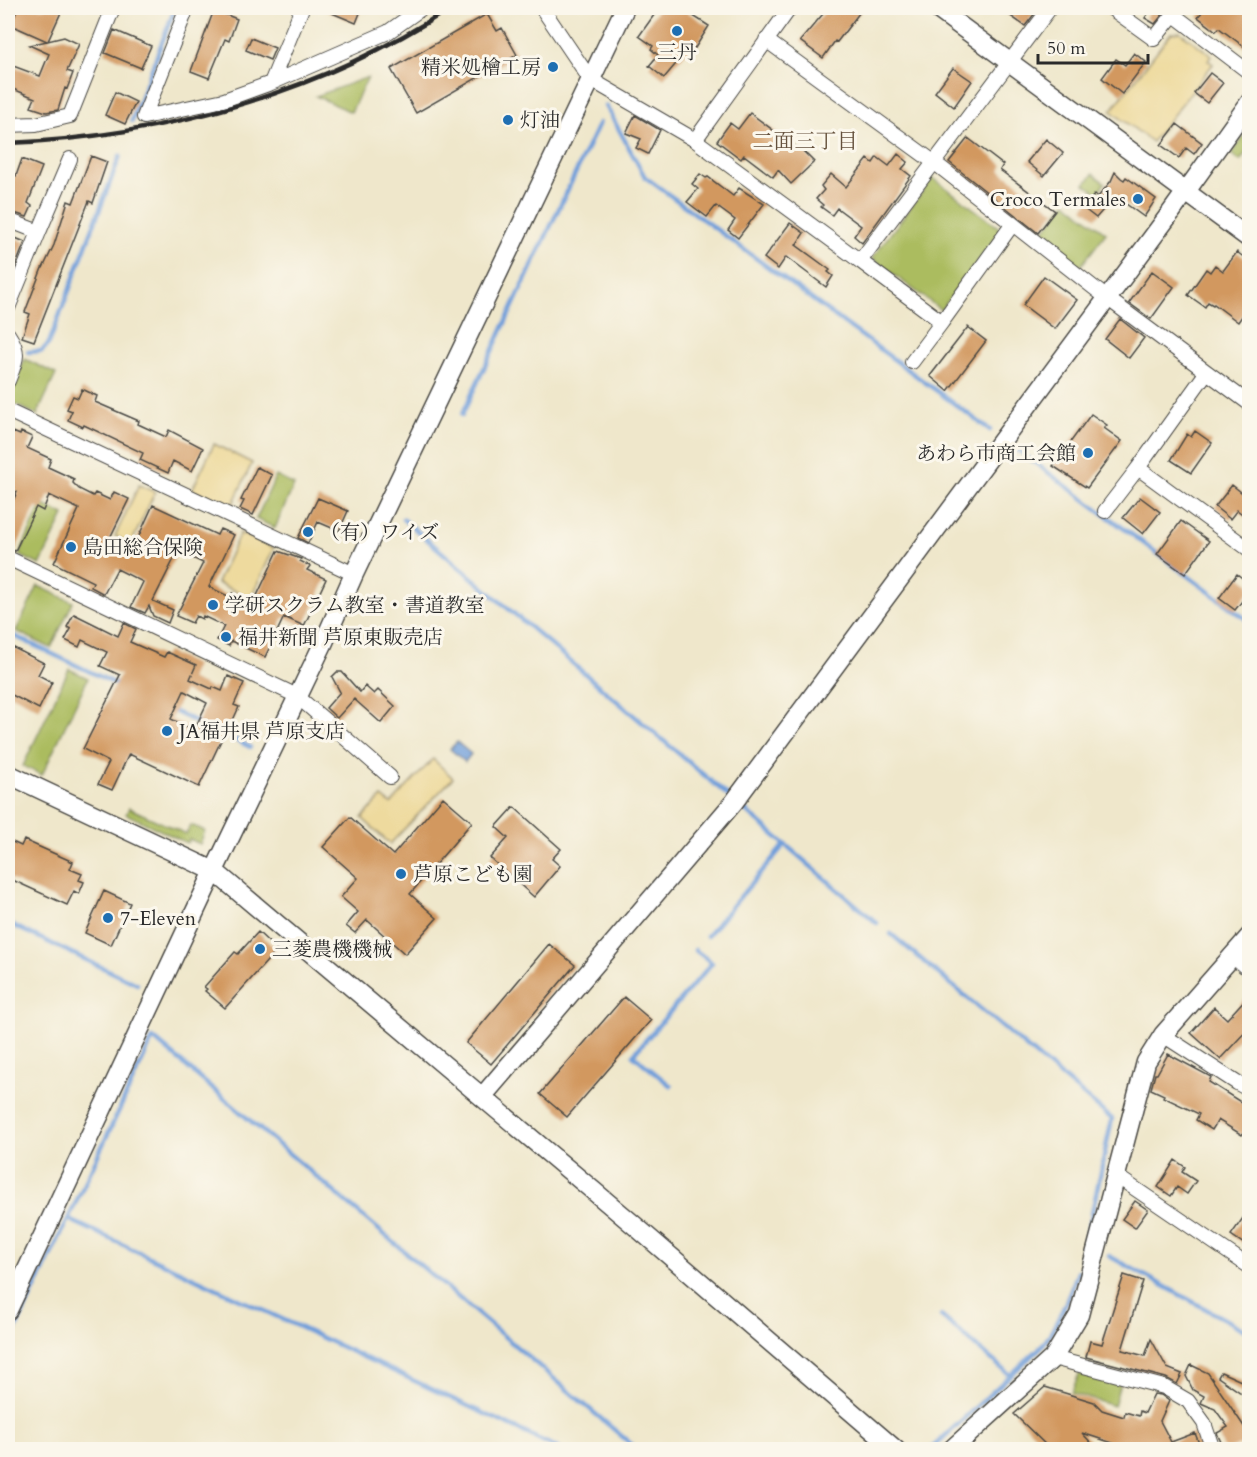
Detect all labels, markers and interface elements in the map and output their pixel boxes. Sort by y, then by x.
marker: 三丹 [670,24,684,38]
scale bar [1038,27,1148,65]
text: 50 m [1047,36,1086,61]
place label: 三丹 [657,39,697,66]
place label: 精米処檜工房 [421,54,541,81]
marker: 精米処檜工房 [546,60,560,74]
place label: 灯油 [520,107,560,134]
marker: 灯油 [501,113,515,127]
district label: 二面三丁目 [753,127,858,156]
place label: Croco Termales [990,186,1126,213]
marker: Croco Termales [1131,192,1145,206]
place label: あわら市商工会館 [916,440,1076,467]
marker: あわら市商工会館 [1081,446,1095,460]
place label: （有）ワイズ [320,519,439,546]
marker: （有）ワイズ [301,525,315,539]
place label: 島田総合保険 [83,534,203,561]
marker: 島田総合保険 [64,540,78,554]
place label: 学研スクラム教室・書道教室 [225,592,485,619]
marker: 学研スクラム教室・書道教室 [206,598,220,612]
place label: 福井新聞 芦原東販売店 [238,624,443,651]
marker: 福井新聞 芦原東販売店 [219,630,233,644]
place label: JA福井県 芦原支店 [176,718,345,745]
marker: JA福井県 芦原支店 [160,724,174,738]
place label: 芦原こども園 [413,861,533,888]
marker: 芦原こども園 [394,867,408,881]
place label: 7-Eleven [120,905,197,932]
marker: 7-Eleven [101,911,115,925]
place label: 三菱農機機械 [272,936,392,963]
marker: 三菱農機機械 [253,942,267,956]

